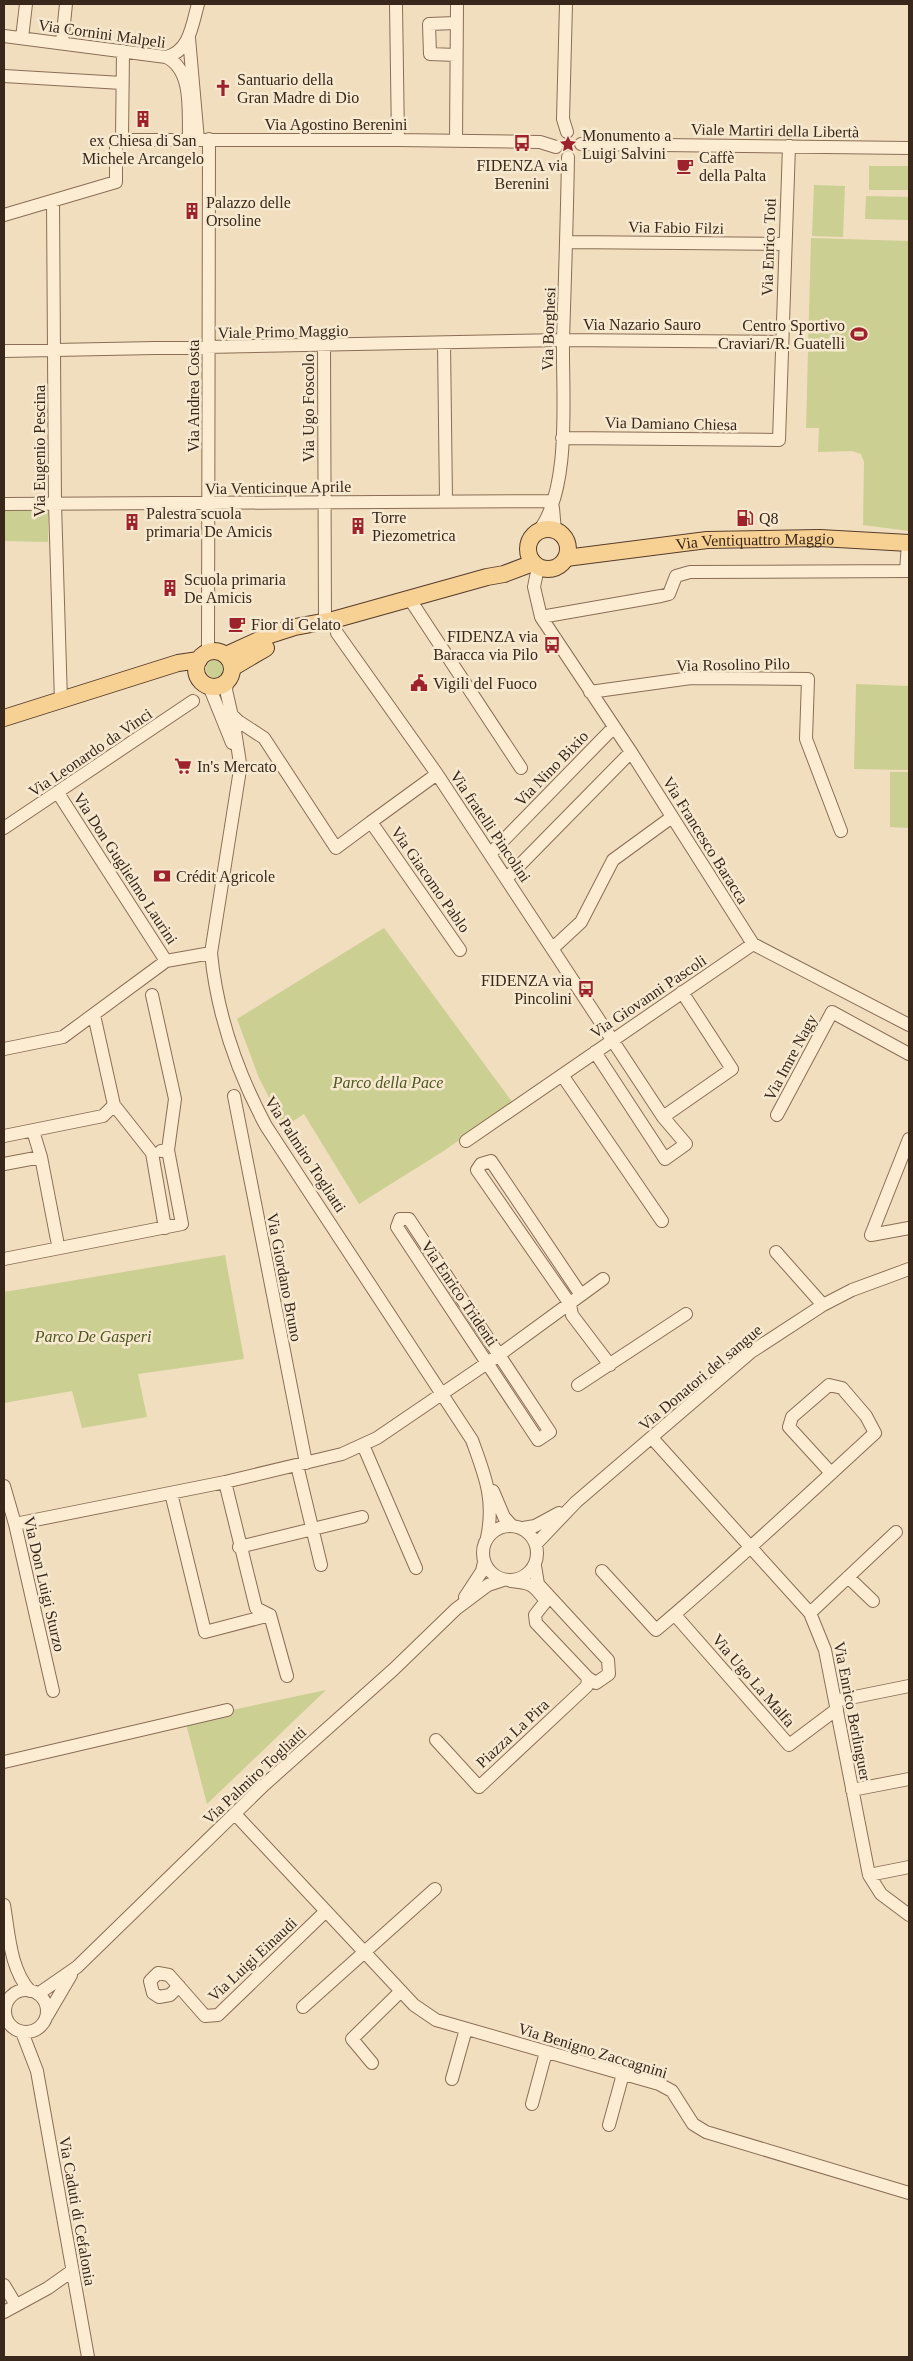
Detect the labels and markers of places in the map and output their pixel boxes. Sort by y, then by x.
place label: Santuario della Gran Madre di Dio [237,71,359,106]
church icon: Santuario della Gran Madre di Dio [213,78,233,98]
building icon: ex Chiesa di San Michele Arcangelo [133,109,153,129]
place label: Monumento a Luigi Salvini [582,127,671,163]
place label: ex Chiesa di San Michele Arcangelo [82,132,204,168]
bus stop icon: FIDENZA via Berenini [512,133,532,153]
place icon: Monumento a Luigi Salvini [558,134,578,154]
place label: Caffè della Palta [699,149,766,184]
cafe icon: Caffè della Palta [675,156,695,176]
place label: FIDENZA via Berenini [476,157,568,192]
place label: Palazzo delle Orsoline [206,194,291,229]
building icon: Palazzo delle Orsoline [182,201,202,221]
place label: Centro Sportivo Craviari/R. Guatelli [718,317,846,352]
sports icon: Centro Sportivo Craviari/R. Guatelli [849,324,869,344]
place label: Palestra scuola primaria De Amicis [146,505,272,541]
fuel station icon: Q8 [735,508,755,528]
place label: Torre Piezometrica [372,509,456,544]
place label: Q8 [759,510,779,527]
building icon: Palestra scuola primaria De Amicis [122,512,142,532]
building icon: Torre Piezometrica [348,516,368,536]
place label: Scuola primaria De Amicis [184,571,286,606]
building icon: Scuola primaria De Amicis [160,578,180,598]
cafe icon: Fior di Gelato [227,614,247,634]
place label: Fior di Gelato [251,616,341,633]
place label: FIDENZA via Baracca via Pilo [433,628,538,663]
bus stop icon: FIDENZA via Baracca via Pilo [542,635,562,655]
public building icon: Vigili del Fuoco [409,673,429,693]
place label: Vigili del Fuoco [433,675,537,693]
supermarket icon: In's Mercato [173,756,193,776]
place label: In's Mercato [197,758,277,775]
bank icon: Crédit Agricole [152,866,172,886]
place label: Crédit Agricole [176,868,275,886]
place label: FIDENZA via Pincolini [481,972,573,1007]
bus stop icon: FIDENZA via Pincolini [576,979,596,999]

